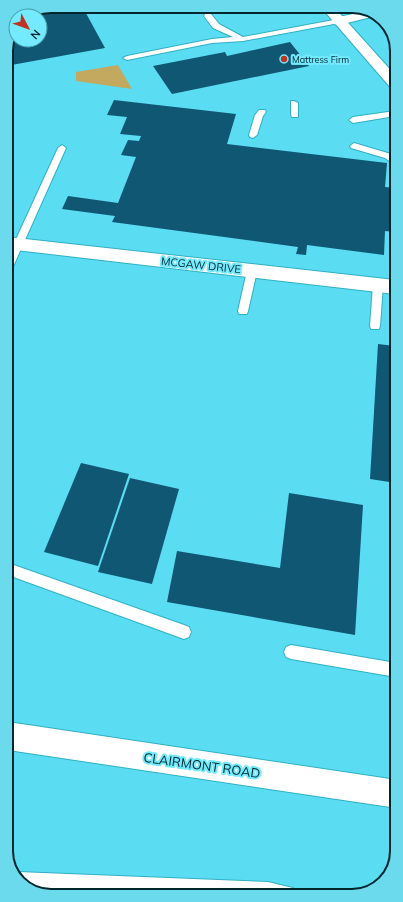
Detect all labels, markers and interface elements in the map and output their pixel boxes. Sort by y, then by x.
north arrow [8,8,48,48]
text: N [28,27,44,42]
marker: Mattress Firm [279,54,289,64]
place label: Mattress Firm [292,54,349,65]
street label: MCGAW DRIVE [160,254,242,276]
street label: CLAIRMONT ROAD [143,749,261,781]

